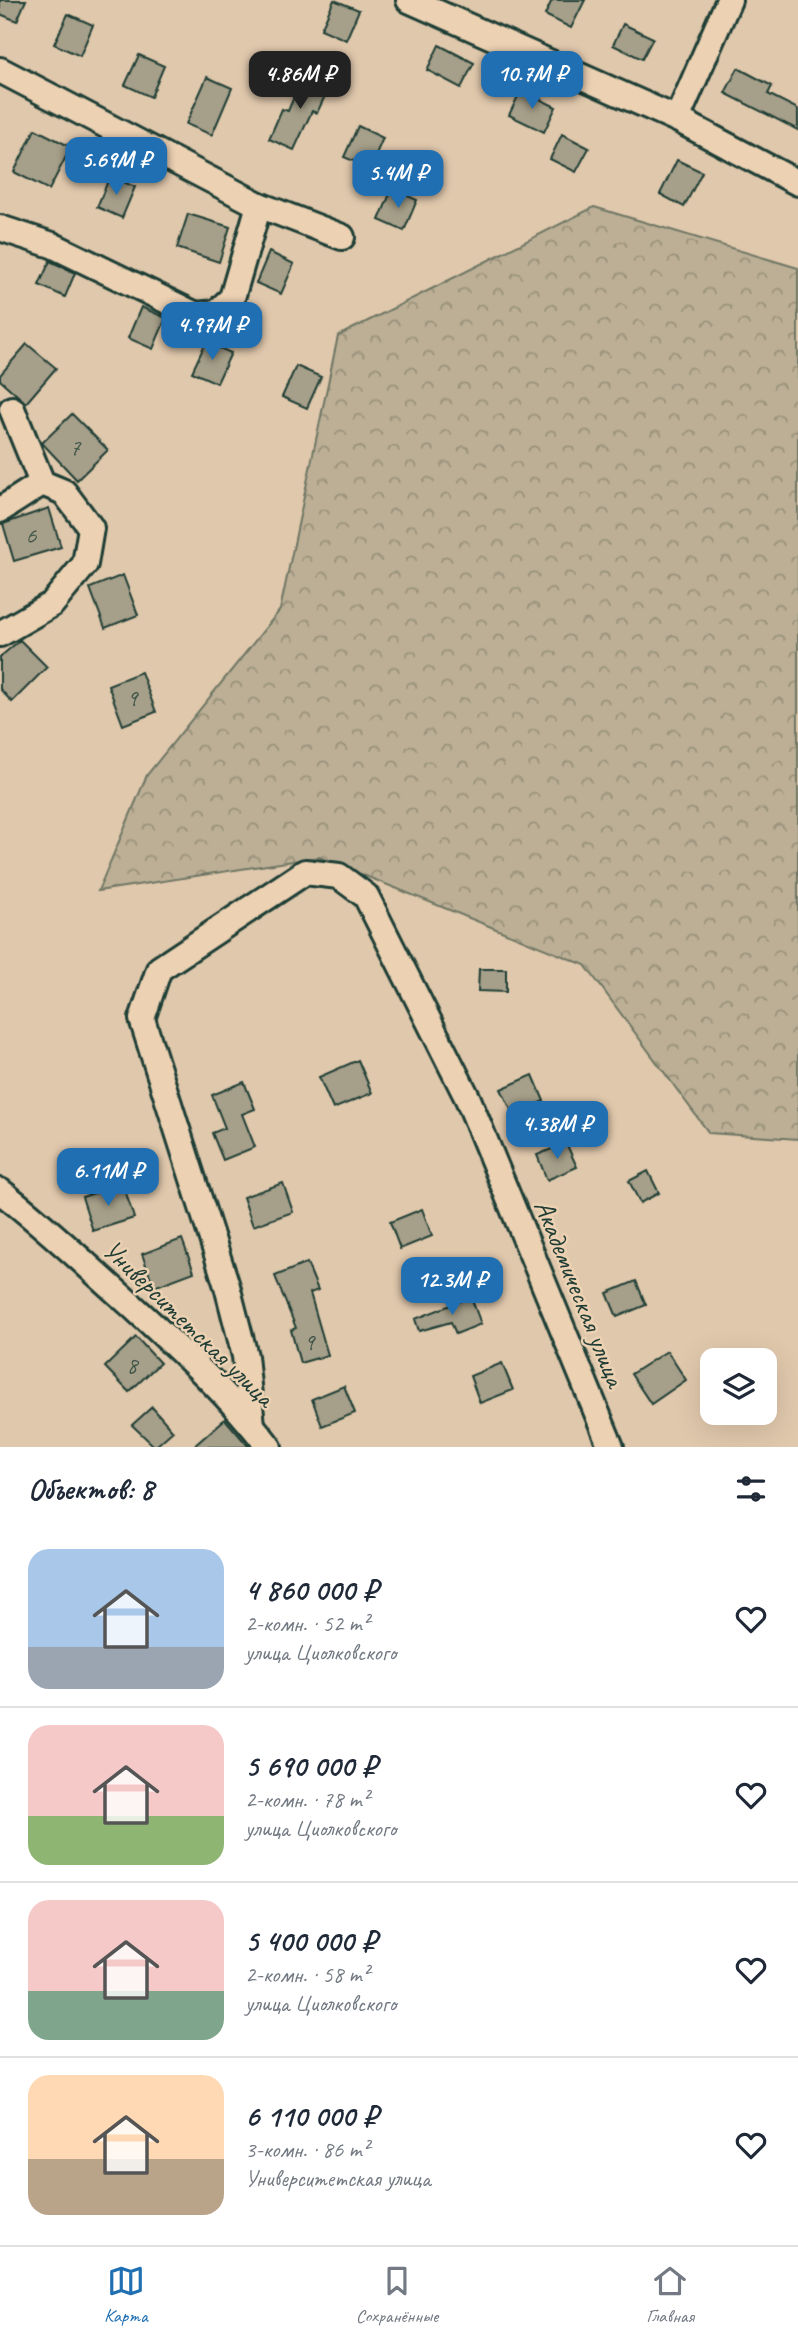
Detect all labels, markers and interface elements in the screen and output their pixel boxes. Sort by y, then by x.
pin: 4.86M ₽ [235,52,365,111]
pin: 10.7M ₽ [467,52,597,111]
text: 4.86M ₽ [265,59,335,88]
text: 10.7M ₽ [497,59,567,88]
pin: 5.69M ₽ [51,138,181,197]
text: 5.69M ₽ [81,145,151,174]
pin: 5.4M ₽ [341,150,455,210]
text: 5.4M ₽ [368,158,428,187]
pin: 4.97M ₽ [147,302,277,362]
text: 4.97M ₽ [177,310,247,339]
house number: 7 [70,432,82,462]
house number: 6 [26,520,38,550]
house number: 9 [127,683,140,713]
pin: 4.38M ₽ [492,1102,622,1161]
text: 4.38M ₽ [522,1109,592,1138]
pin: 6.11M ₽ [43,1148,173,1208]
text: 6.11M ₽ [73,1156,143,1185]
street label: Академическая улица [527,1194,634,1394]
street label: Университетская улица [96,1232,284,1416]
pin: 12.3M ₽ [387,1258,517,1317]
text: 12.3M ₽ [417,1265,487,1294]
house number: 9 [304,1327,317,1357]
map controls [700,1348,777,1425]
button: layers [700,1348,777,1425]
house number: 8 [127,1350,140,1380]
text: Объектов: 8 [28,1470,153,1508]
icon: filters [732,1470,770,1508]
text: 4 860 000 ₽ [245,1571,377,1609]
icon: home [84,1577,168,1661]
icon: heart [732,1600,770,1638]
text: 2-комн. · 52 m² [245,1609,369,1638]
text: улица Циолковского [245,1638,396,1667]
text: 5 690 000 ₽ [245,1747,377,1785]
icon: home [84,1753,168,1837]
icon: heart [732,1776,770,1814]
text: 2-комн. · 78 m² [245,1785,369,1814]
text: улица Циолковского [245,1814,396,1843]
text: 5 400 000 ₽ [245,1922,376,1960]
icon: home [84,1928,168,2012]
icon: heart [732,1951,770,1989]
text: 2-комн. · 58 m² [245,1960,369,1989]
text: улица Циолковского [245,1989,396,2018]
text: 6 110 000 ₽ [245,2097,377,2135]
icon: home [84,2103,168,2187]
icon: heart [732,2126,770,2164]
text: 3-комн. · 86 m² [245,2135,369,2164]
text: Университетская улица [245,2164,430,2193]
tab: Карта [104,2262,148,2328]
tab: Сохранённые [356,2262,438,2328]
tab: Главная [646,2262,694,2328]

